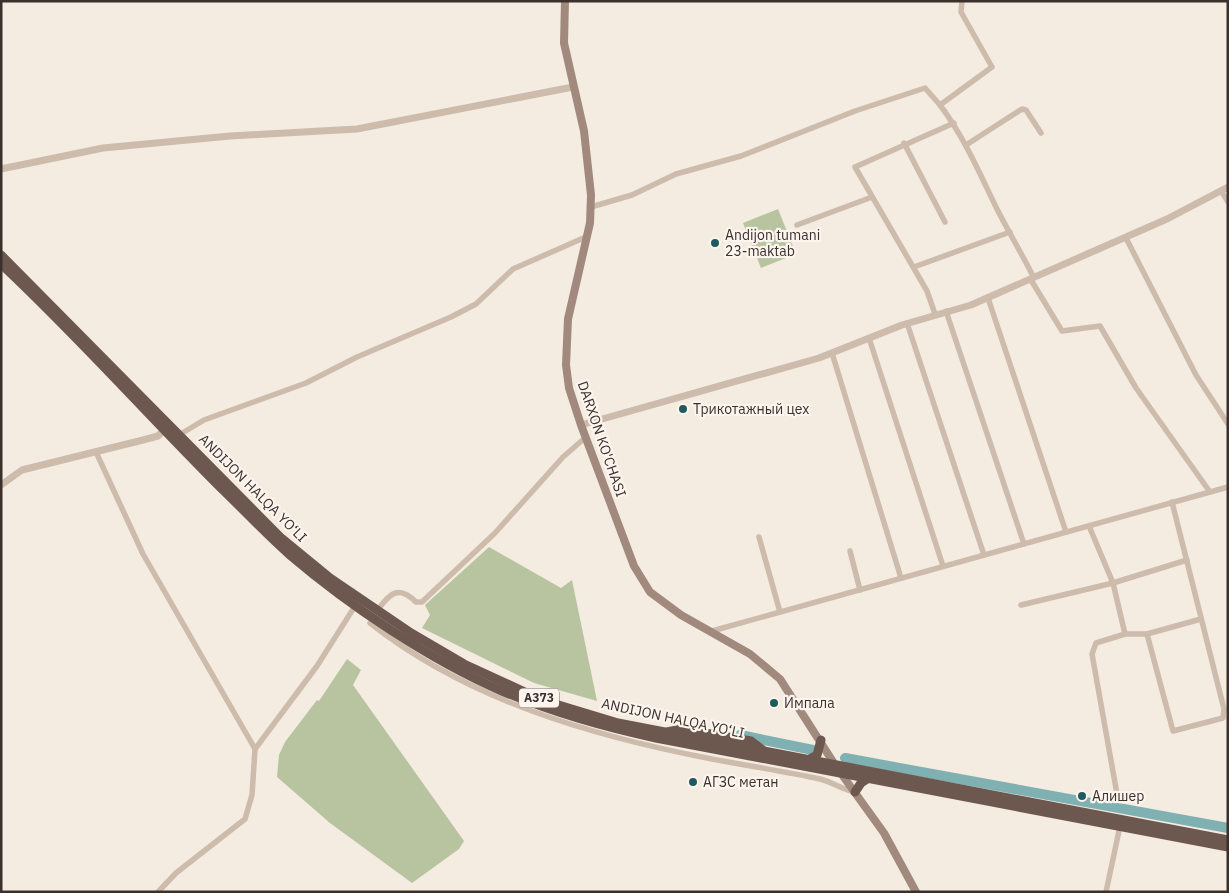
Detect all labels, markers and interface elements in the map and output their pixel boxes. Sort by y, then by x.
place label: Andijon tumani 23-maktab [725,226,820,260]
marker: Andijon tumani 23-maktab [709,237,721,249]
street label: DARXON KO'CHASI [574,379,630,499]
place label: Трикотажный цех [693,400,809,418]
marker: Трикотажный цех [677,403,689,415]
street label: ANDIJON HALQA YO‘LI [195,430,311,546]
road number: A373 [519,688,559,708]
street label: ANDIJON HALQA YO‘LI [600,694,746,742]
place label: Импала [784,694,835,712]
marker: Импала [768,697,780,709]
place label: АГЗС метан [703,773,779,791]
marker: АГЗС метан [687,776,699,788]
place label: Алишер [1092,787,1144,805]
marker: Алишер [1076,790,1088,802]

